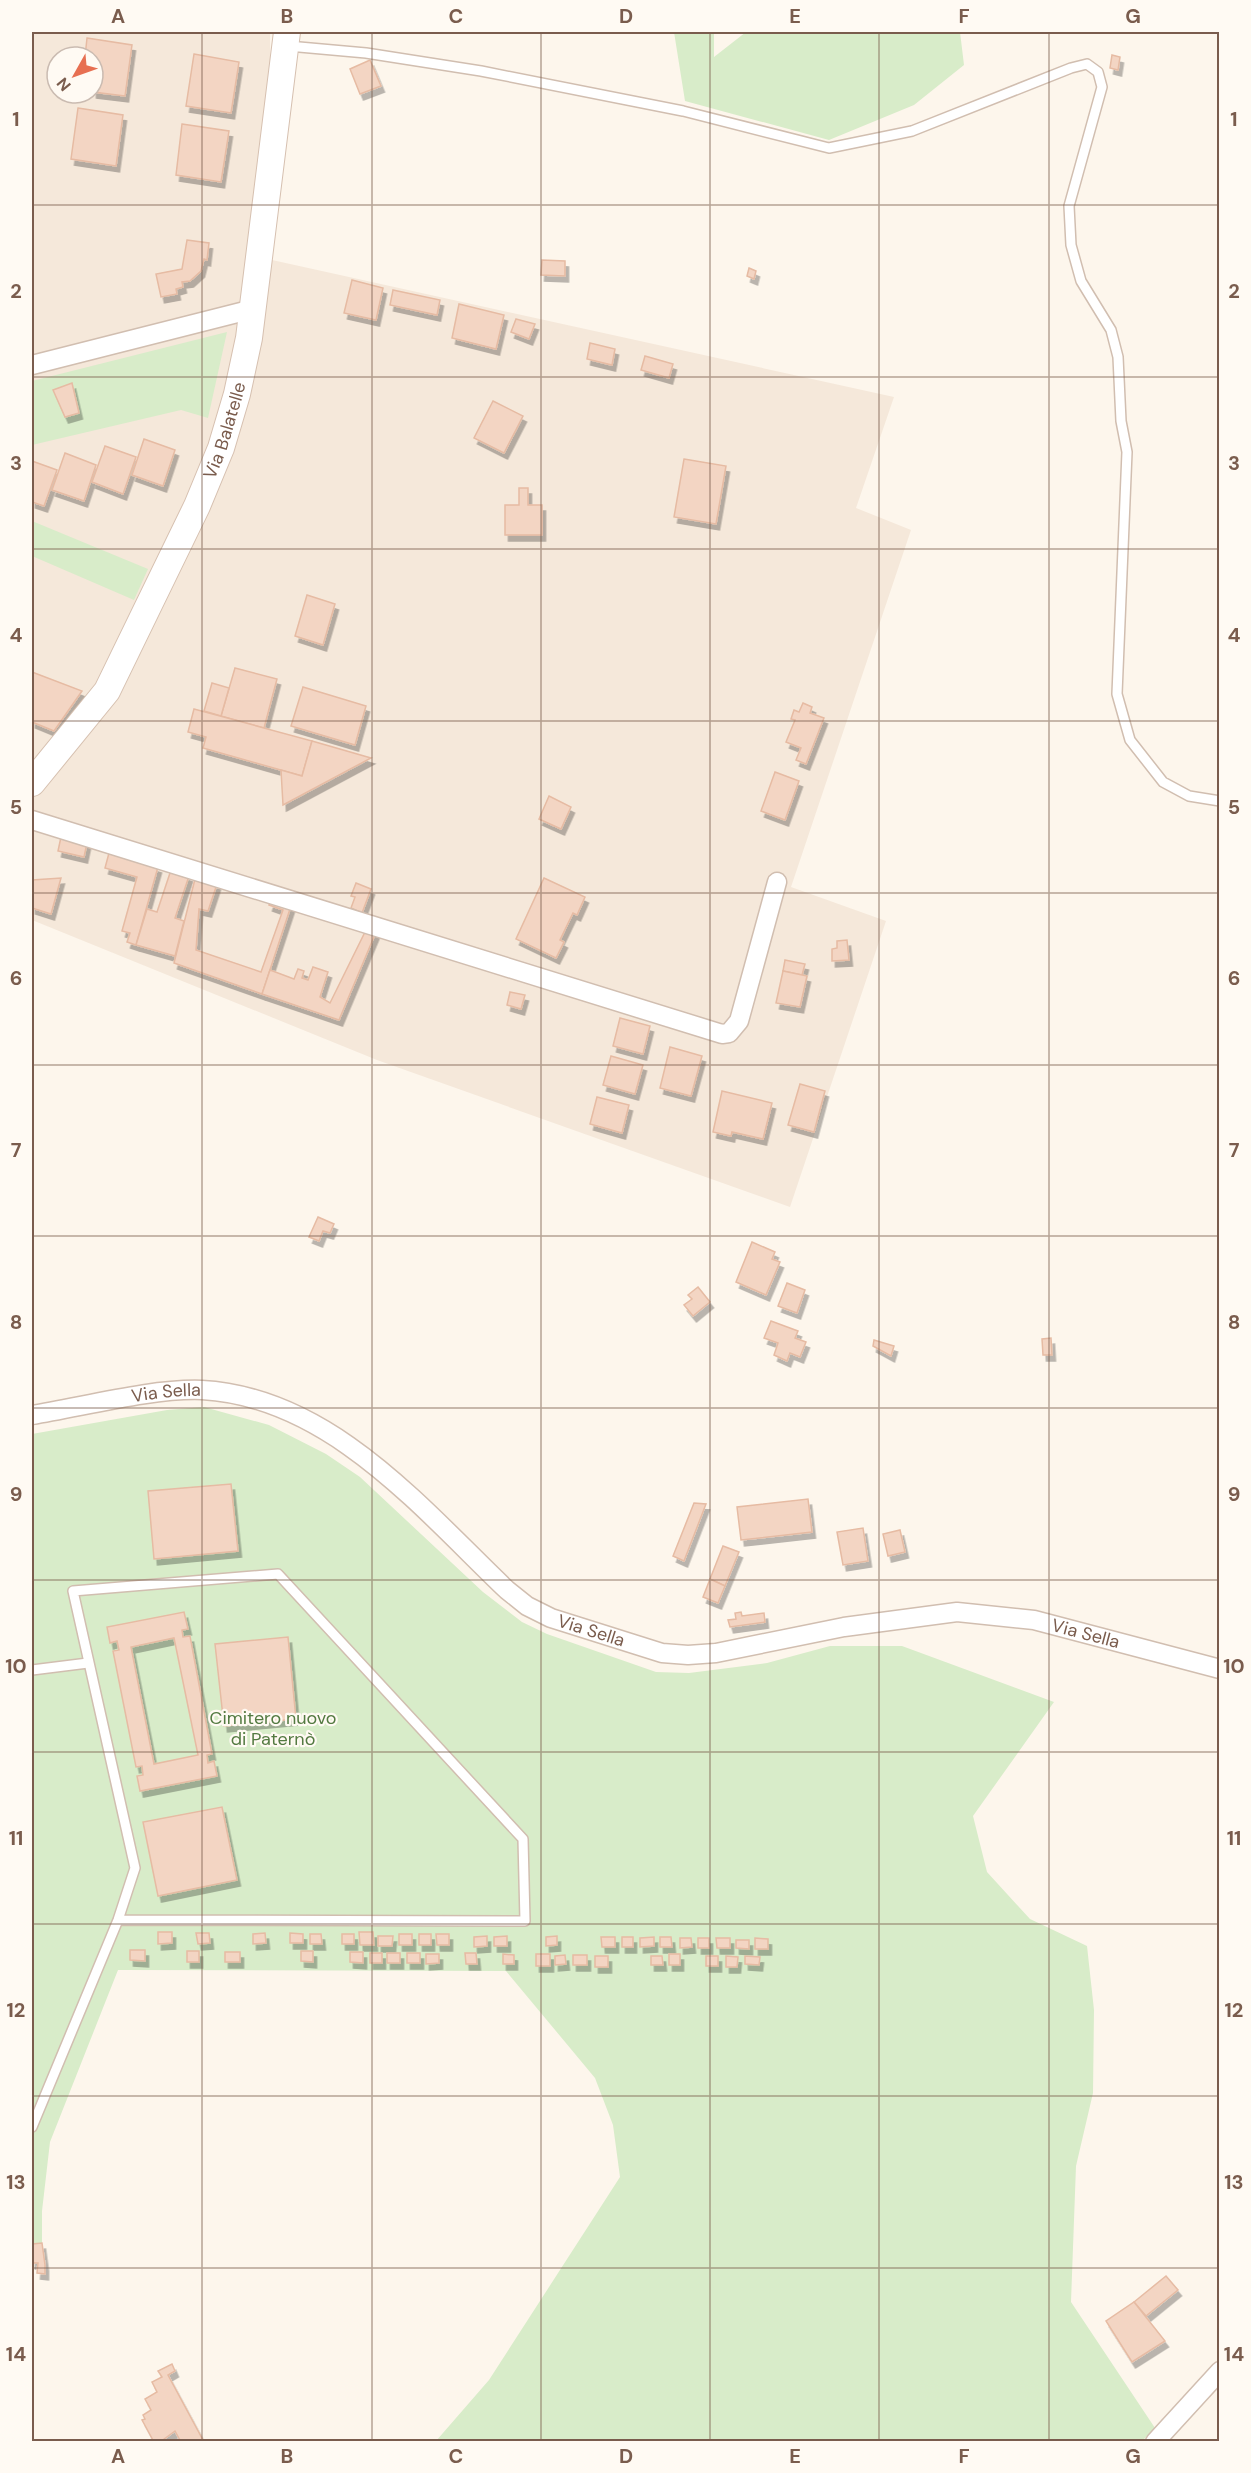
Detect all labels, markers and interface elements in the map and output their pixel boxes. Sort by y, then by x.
text: A [111,3,125,29]
text: B [281,3,293,29]
text: C [449,3,463,29]
text: D [619,3,633,29]
text: E [789,3,801,29]
text: F [958,3,970,29]
text: G [1125,3,1141,29]
north arrow [45,45,105,105]
text: N [52,73,76,96]
text: 1 [12,106,20,132]
text: 1 [1230,106,1238,132]
text: 2 [10,278,22,304]
text: 2 [1228,278,1240,304]
street label: Via Balatelle [198,380,251,483]
text: 3 [10,450,22,476]
text: 3 [1228,450,1240,476]
text: 4 [10,622,23,648]
text: 4 [1228,622,1241,648]
text: 5 [10,794,22,820]
text: 5 [1228,794,1240,820]
text: 6 [10,965,22,991]
text: 6 [1228,965,1240,991]
text: 7 [11,1137,22,1163]
text: 7 [1229,1137,1240,1163]
text: 8 [10,1309,22,1335]
text: 8 [1228,1309,1240,1335]
street label: Via Sella [130,1378,201,1408]
text: 9 [10,1481,22,1507]
text: 9 [1228,1481,1240,1507]
street label: Via Sella [554,1609,628,1653]
street label: Via Sella [1049,1613,1122,1654]
text: 10 [5,1653,27,1679]
text: 10 [1223,1653,1245,1679]
park label: Cimitero nuovo di Paternò [210,1706,336,1751]
text: 11 [9,1825,23,1851]
text: 11 [1227,1825,1241,1851]
text: 12 [7,1997,25,2023]
text: 12 [1225,1997,1243,2023]
text: 13 [6,2169,26,2195]
text: 13 [1224,2169,1244,2195]
text: 14 [6,2341,26,2367]
text: 14 [1224,2341,1244,2367]
text: A [111,2443,125,2469]
text: B [281,2443,293,2469]
text: C [449,2443,463,2469]
text: D [619,2443,633,2469]
text: E [789,2443,801,2469]
text: F [958,2443,970,2469]
text: G [1125,2443,1141,2469]

